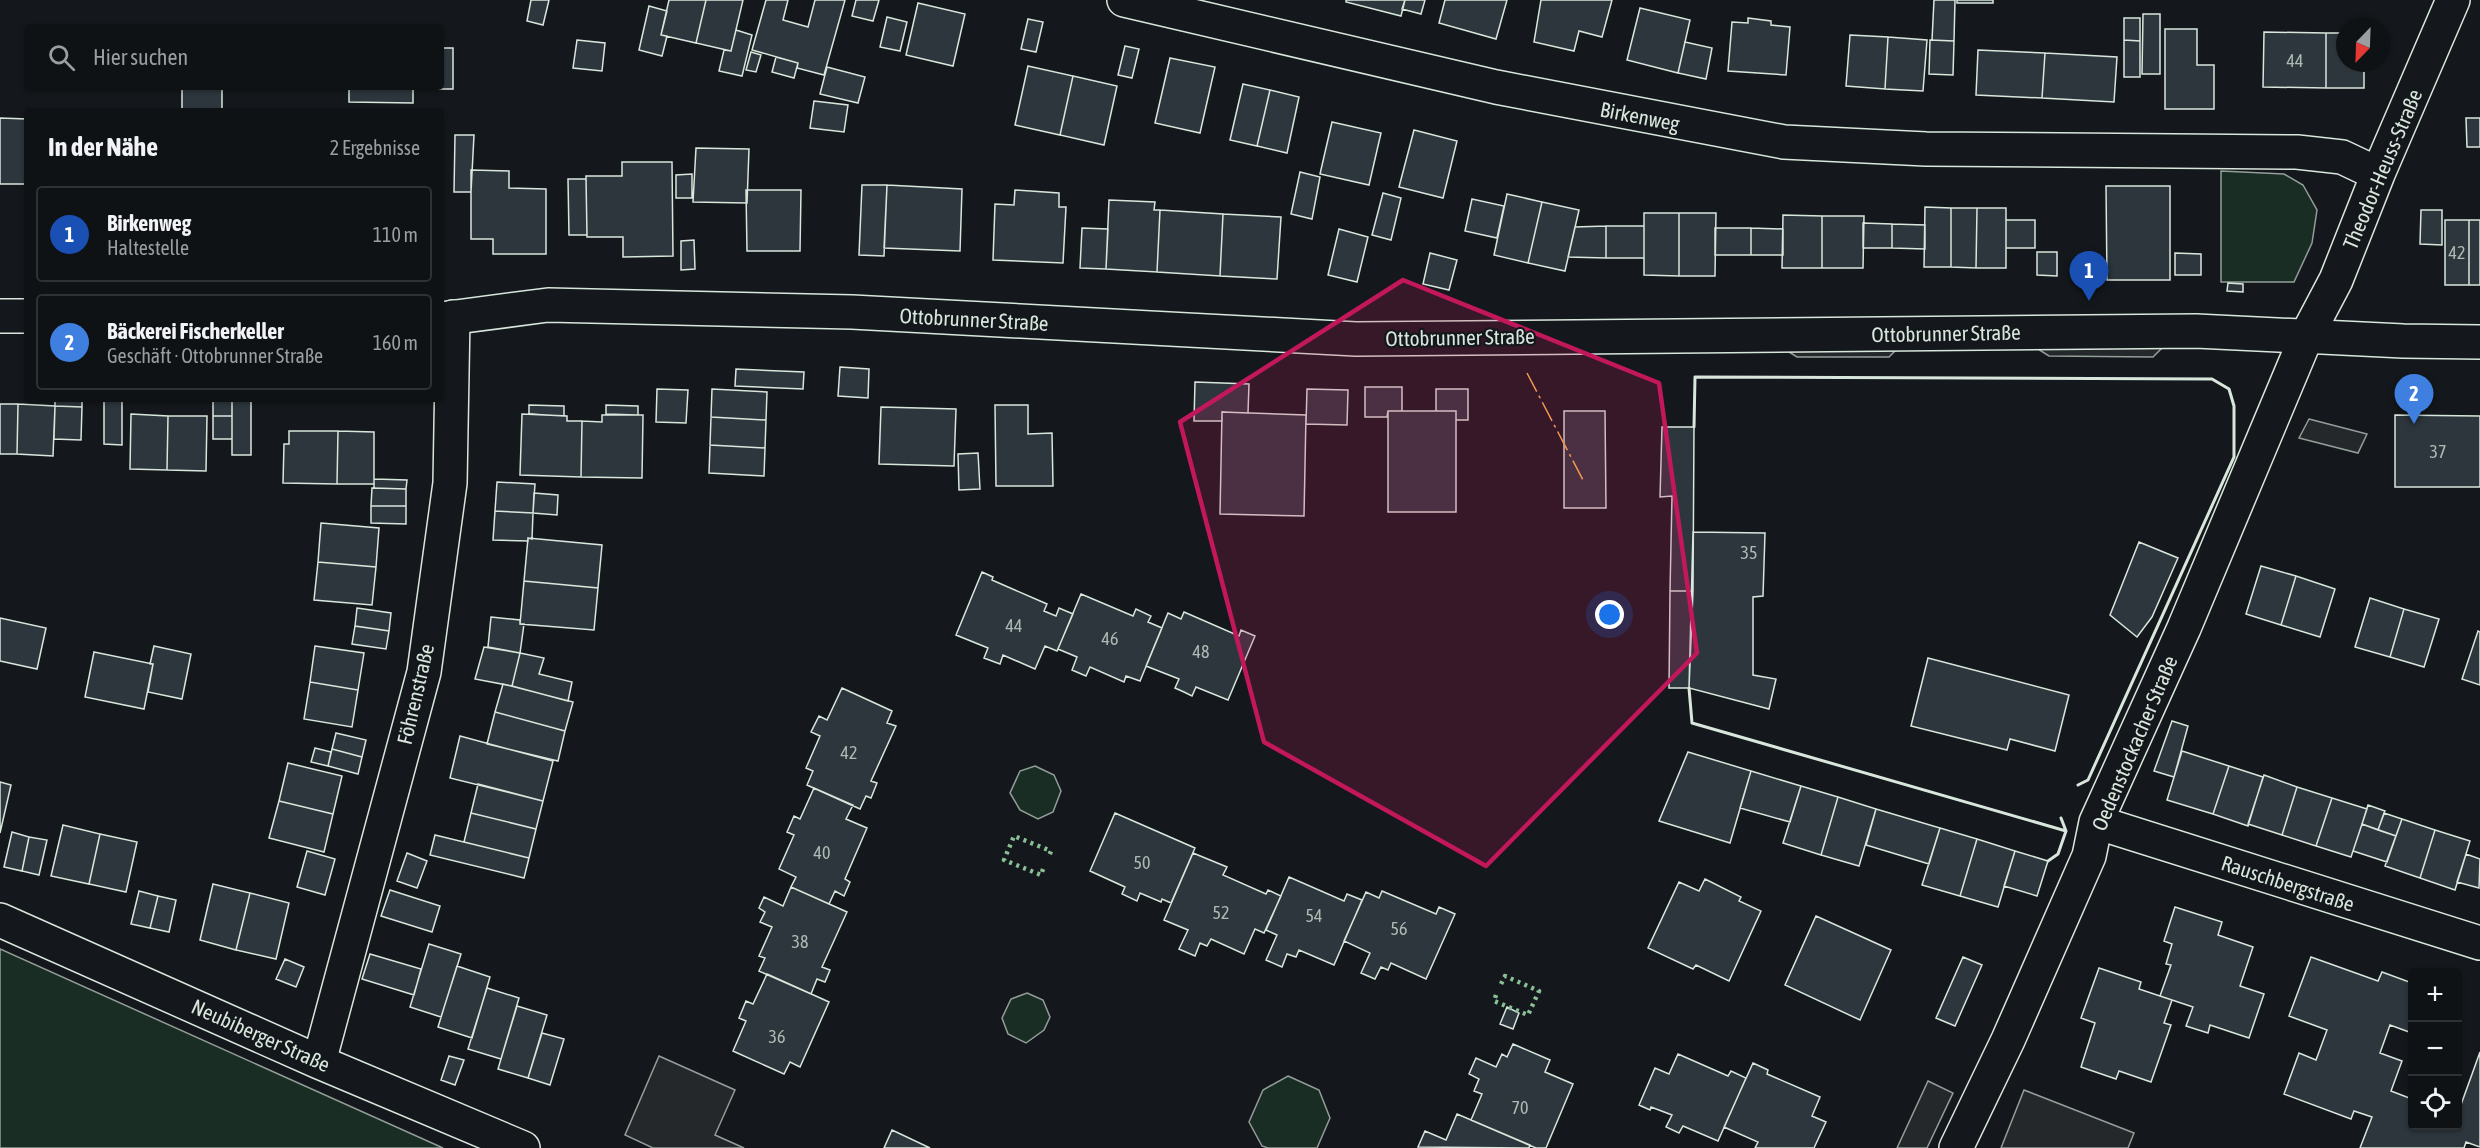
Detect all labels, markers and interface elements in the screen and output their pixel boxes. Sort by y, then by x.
north arrow [2336,18,2390,72]
search box [24,24,444,90]
icon: search [45,41,78,74]
text: Hier suchen [93,44,188,70]
house number: 44 [2287,50,2303,71]
street label: Theodor-Heuss-Straße [2337,85,2427,253]
street label: Birkenweg [1598,97,1682,135]
text: In der Nähe [48,132,158,162]
text: 2 Ergebnisse [330,136,420,159]
text: Birkenweg [107,210,191,236]
text: 1 [65,223,74,246]
text: 110 m [373,223,418,246]
text: Haltestelle [107,236,189,259]
house number: 42 [2449,242,2465,263]
pin: 1 [2070,252,2108,301]
street label: Ottobrunner Straße [899,303,1049,335]
text: Bäckerei Fischerkeller [107,318,284,344]
street label: Ottobrunner Straße [1871,320,2021,346]
street label: Ottobrunner Straße [1385,324,1535,350]
text: 2 [65,331,74,354]
text: 160 m [373,331,418,354]
text: Geschäft · Ottobrunner Straße [107,344,323,367]
pin: 2 [2394,374,2434,424]
house number: 37 [2430,441,2446,462]
house number: 35 [1741,542,1757,563]
your location [1595,600,1624,629]
house number: 44 [1006,615,1022,636]
house number: 46 [1102,628,1118,649]
street label: Föhrenstraße [392,641,438,747]
house number: 48 [1193,641,1209,662]
street label: Oedenstockacher Straße [2086,652,2182,834]
house number: 42 [841,742,857,763]
house number: 40 [814,842,830,863]
street label: Rauschbergstraße [2219,850,2357,916]
house number: 50 [1134,852,1150,873]
house number: 52 [1213,902,1229,923]
house number: 54 [1306,905,1322,926]
house number: 56 [1391,918,1407,939]
house number: 38 [792,931,808,952]
map controls [2408,968,2462,1130]
button: + [2408,968,2462,1022]
street label: Neubiberger Straße [188,994,334,1076]
button: − [2408,1022,2462,1076]
house number: 36 [769,1026,785,1047]
button: locate [2408,1076,2462,1130]
house number: 70 [1512,1097,1528,1118]

